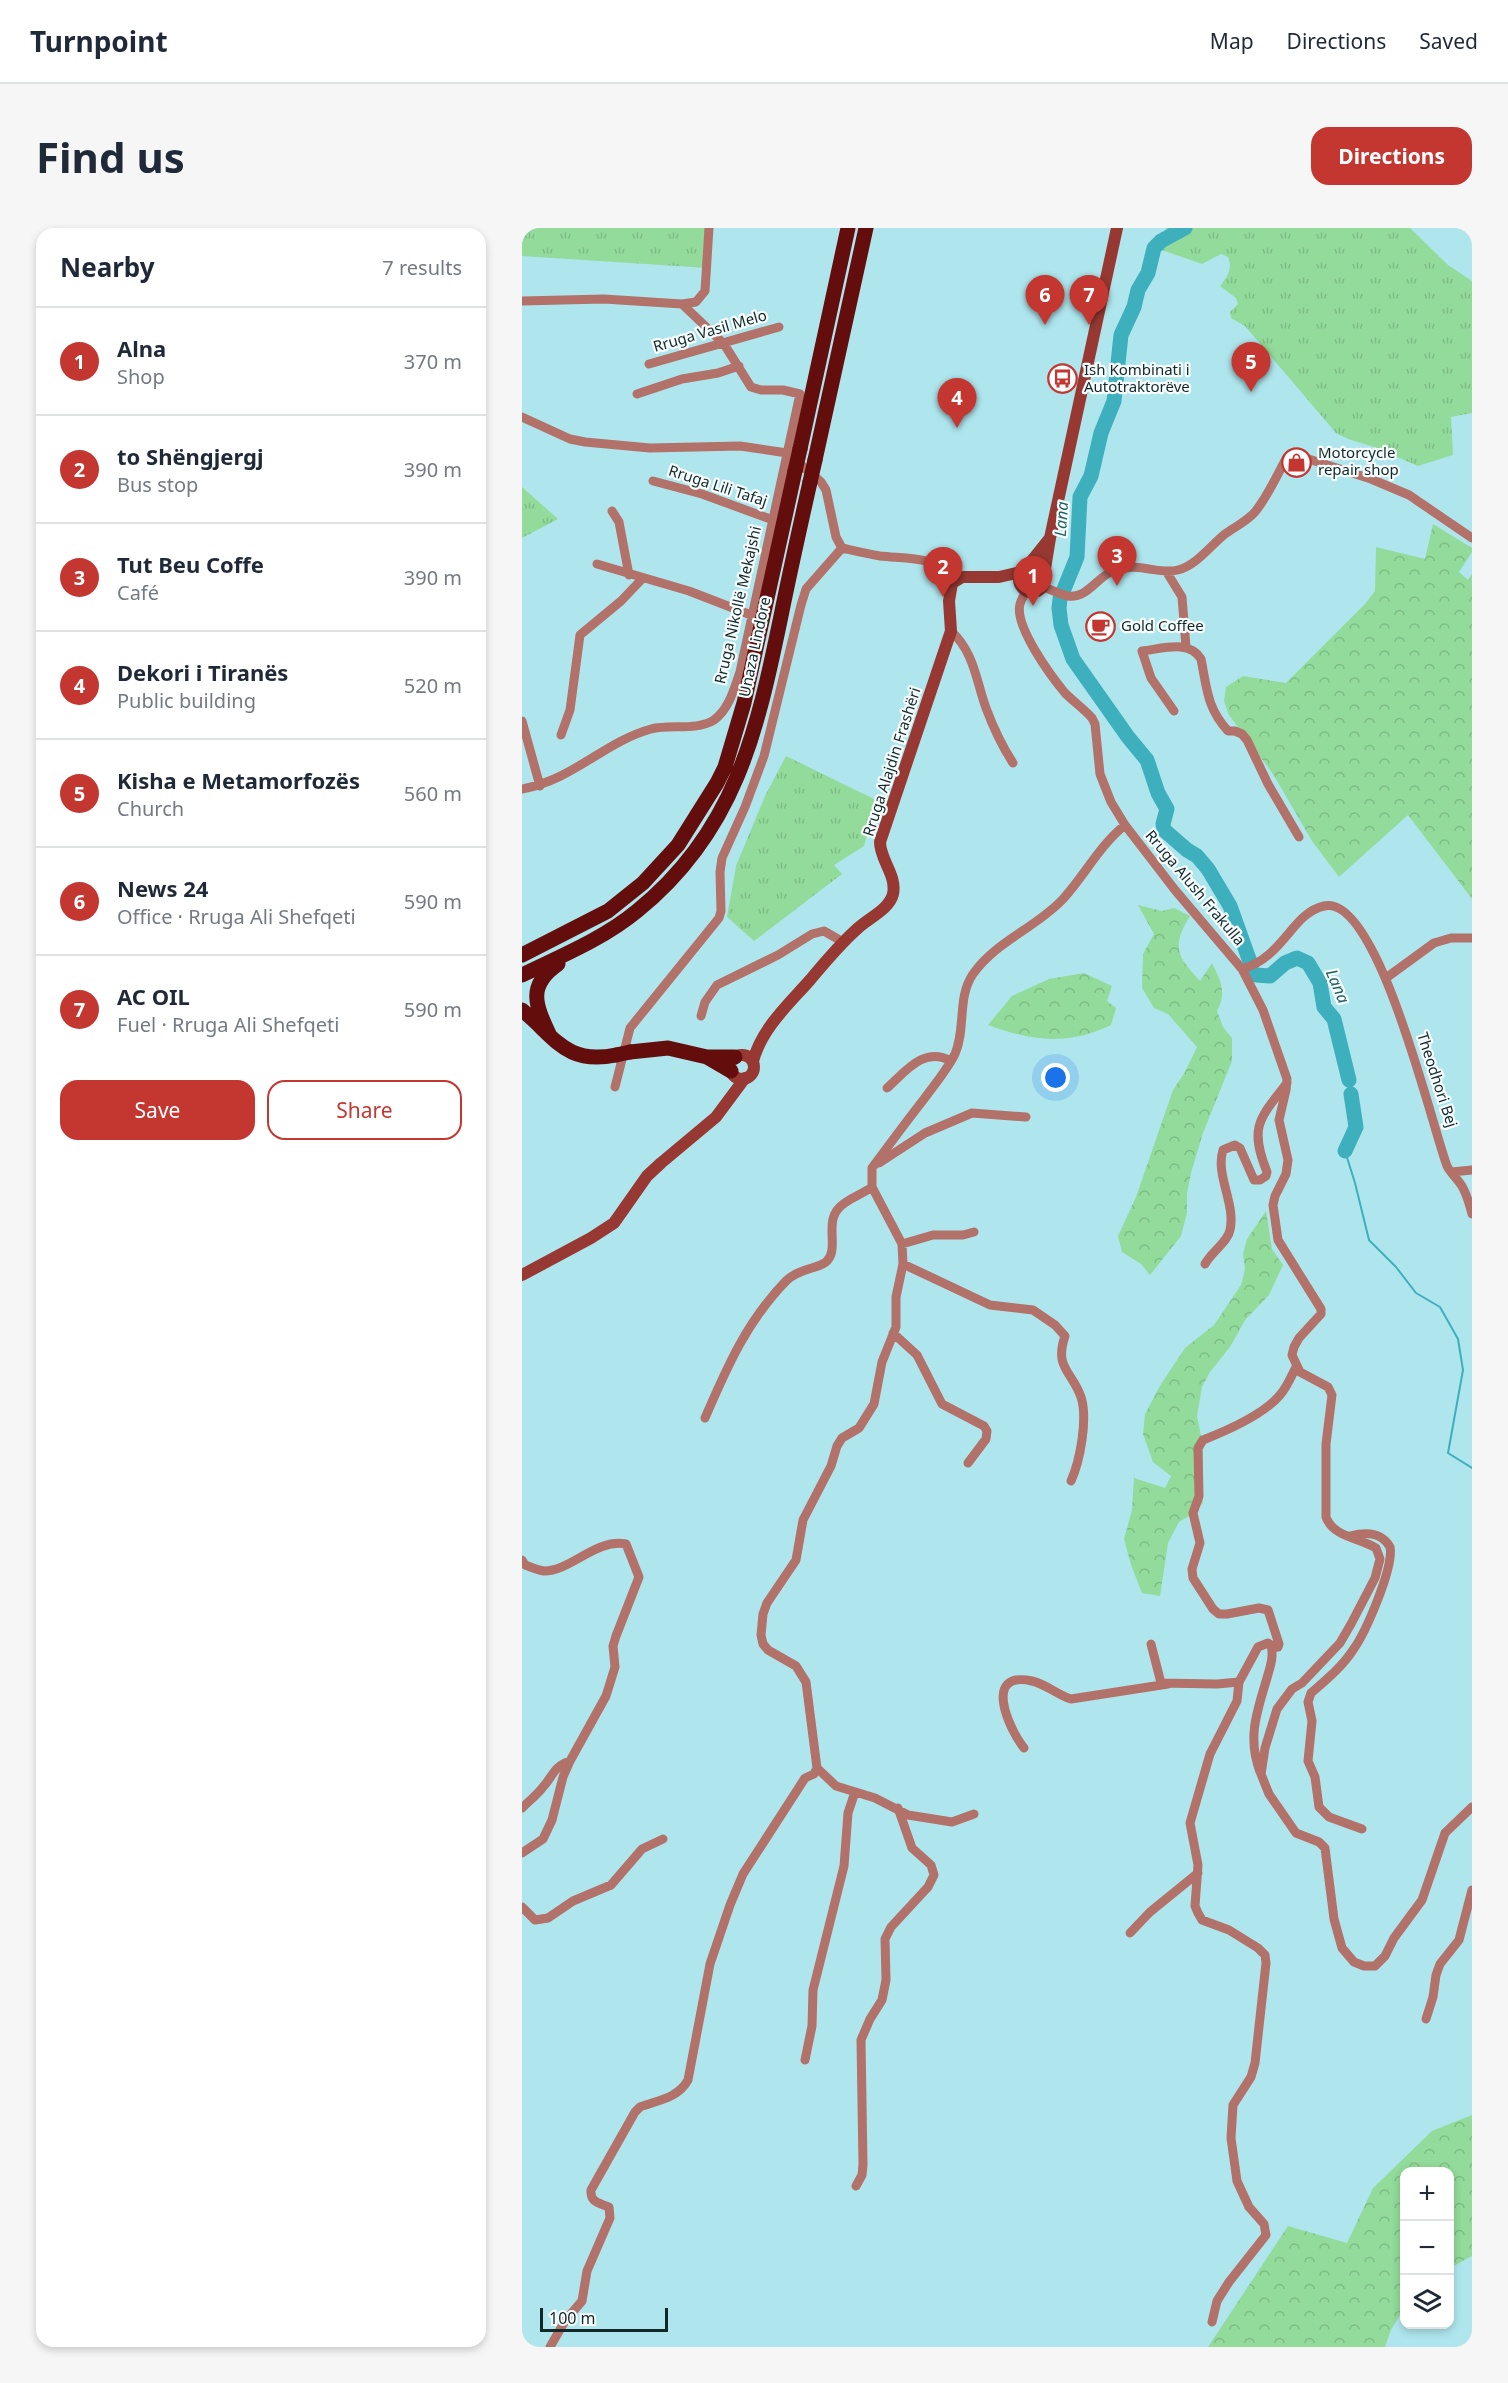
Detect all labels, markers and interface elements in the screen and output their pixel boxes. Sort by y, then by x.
text: Turnpoint [30,22,168,60]
text: Map [1210,27,1254,55]
text: Directions [1287,27,1386,55]
text: Saved [1419,27,1478,55]
button: Directions [1311,127,1472,185]
text: Find us [36,128,185,185]
text: Nearby [60,249,155,285]
text: 7 results [382,254,462,281]
pin: 6 [1026,276,1064,325]
pin: 7 [1070,276,1108,325]
street label: Rruga Vasil Melo [651,304,769,356]
text: Alna [117,333,166,363]
pin: 5 [1232,342,1270,392]
text: 1 [74,348,85,375]
text: 370 m [404,348,462,375]
place label: Ish Kombinati i Autotraktorëve [1084,359,1190,396]
text: Shop [117,363,165,390]
bus stop icon: Ish Kombinati i Autotraktorëve [1047,363,1079,395]
pin: 4 [938,378,976,428]
text: to Shëngjergj [117,441,264,471]
place label: Motorcycle repair shop [1318,442,1399,479]
shop icon: Motorcycle repair shop [1281,446,1313,478]
text: 2 [74,456,85,483]
text: 390 m [404,456,462,483]
street label: Rruga Lili Tafaj [666,460,770,510]
text: Bus stop [117,471,198,498]
water label: Lana [1049,501,1073,537]
street label: Rruga Nikollë Mekajshi [709,524,765,686]
pin: 3 [1098,536,1136,586]
pin: 2 [924,548,962,597]
text: Tut Beu Coffe [117,549,264,579]
pin: 1 [1014,556,1052,606]
text: 3 [74,564,85,591]
text: 390 m [404,564,462,591]
text: Café [117,579,159,606]
street label: Unaza Lindore [734,595,774,699]
cafe icon: Gold Coffee [1084,610,1116,642]
place label: Gold Coffee [1121,615,1204,635]
text: Dekori i Tiranës [117,657,288,687]
text: 4 [74,672,85,699]
text: 520 m [404,672,462,699]
street label: Rruga Alajdin Frashëri [858,685,925,839]
text: Public building [117,687,256,714]
text: Kisha e Metamorfozës [117,765,360,795]
text: 5 [74,780,85,807]
text: 560 m [404,780,462,807]
text: Church [117,795,184,822]
street label: Rruga Alush Frakulla [1142,825,1250,949]
text: News 24 [117,873,208,903]
text: 6 [74,888,85,915]
text: 590 m [404,888,462,915]
text: Office · Rruga Ali Shefqeti [117,903,356,930]
water label: Lana [1321,966,1355,1006]
text: AC OIL [117,981,190,1011]
text: 7 [74,996,85,1023]
text: 590 m [404,996,462,1023]
text: Fuel · Rruga Ali Shefqeti [117,1011,339,1038]
street label: Theodhori Bej [1413,1030,1463,1130]
your location [1041,1063,1070,1092]
button: Save [60,1080,255,1140]
button: Share [267,1080,462,1140]
map controls [1400,2167,1454,2329]
button: + [1400,2167,1454,2221]
button: − [1400,2221,1454,2275]
button: layers [1400,2275,1454,2329]
scale bar [540,2305,668,2332]
text: 100 m [549,2307,596,2329]

